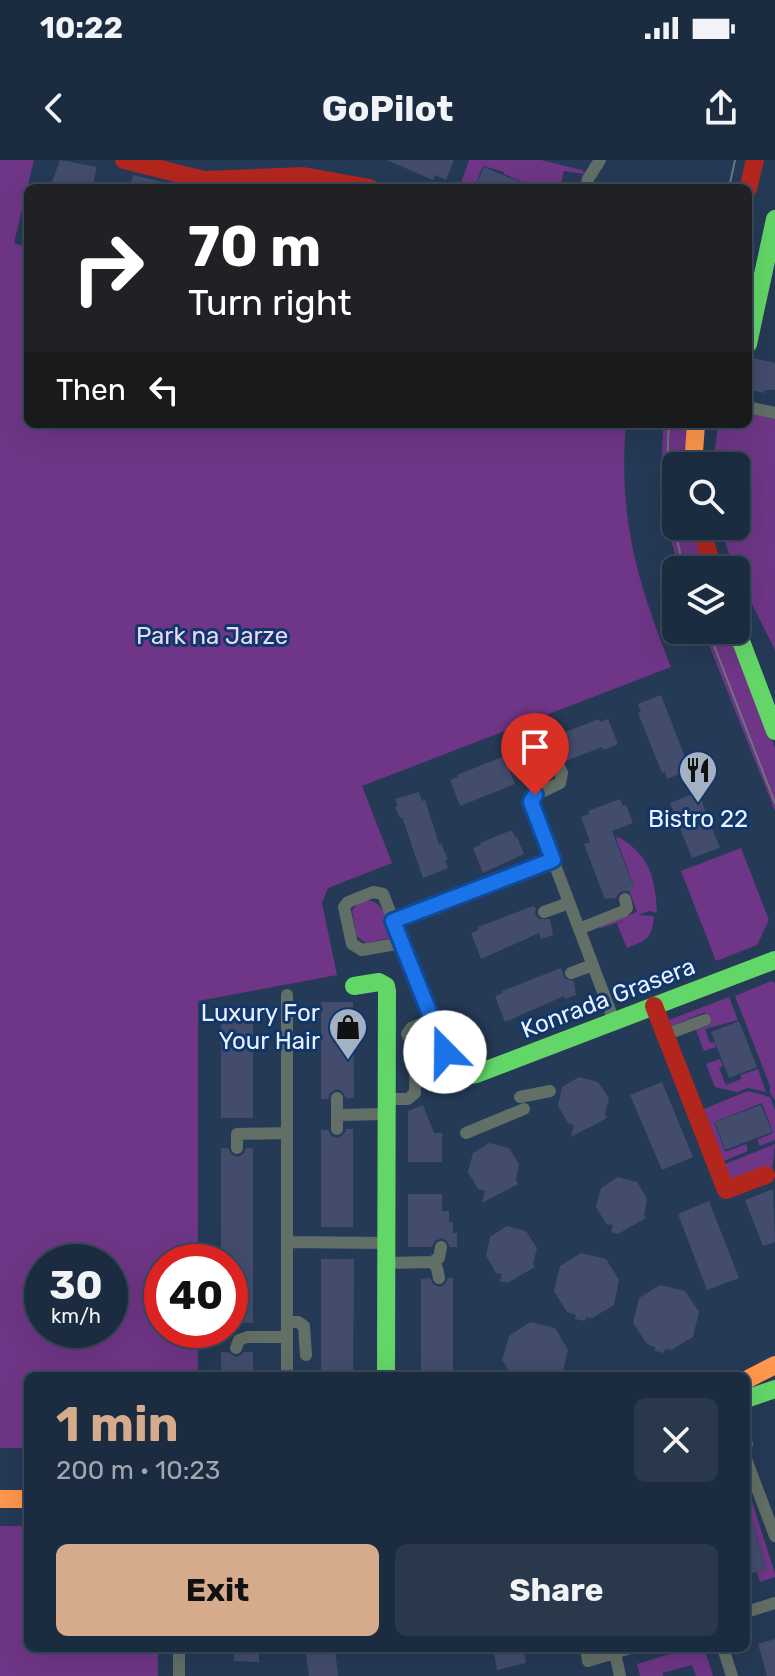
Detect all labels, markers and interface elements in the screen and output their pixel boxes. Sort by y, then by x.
text: 10:22 [40,10,123,46]
icon: back [32,86,76,130]
icon: share [699,86,743,130]
text: GoPilot [322,87,453,130]
text: 70 m [188,214,321,280]
icon: right [56,216,160,320]
text: Turn right [188,281,352,324]
icon: left [142,368,186,412]
text: Then [56,372,126,408]
map controls [662,452,750,644]
button: search [662,452,750,540]
button: layers [662,556,750,644]
park label: Park na Jarze [136,622,288,650]
pin [501,713,569,795]
icon: arrive [513,725,557,769]
restaurant icon: Bistro 22 [677,749,719,804]
place label: Bistro 22 [648,805,748,833]
street label: Konrada Grasera [517,952,699,1044]
place label: Luxury For Your Hair [201,999,320,1055]
shop icon: Luxury For Your Hair [327,1006,369,1061]
position arrow [403,1010,487,1094]
speed limit sign: 40 [144,1244,248,1348]
text: 30 [49,1262,103,1309]
text: km/h [51,1304,101,1328]
text: 1 min [56,1396,179,1453]
button: close [634,1398,718,1482]
text: 200 m · 10:23 [56,1455,220,1486]
button: Exit [56,1544,379,1636]
button: Share [395,1544,718,1636]

